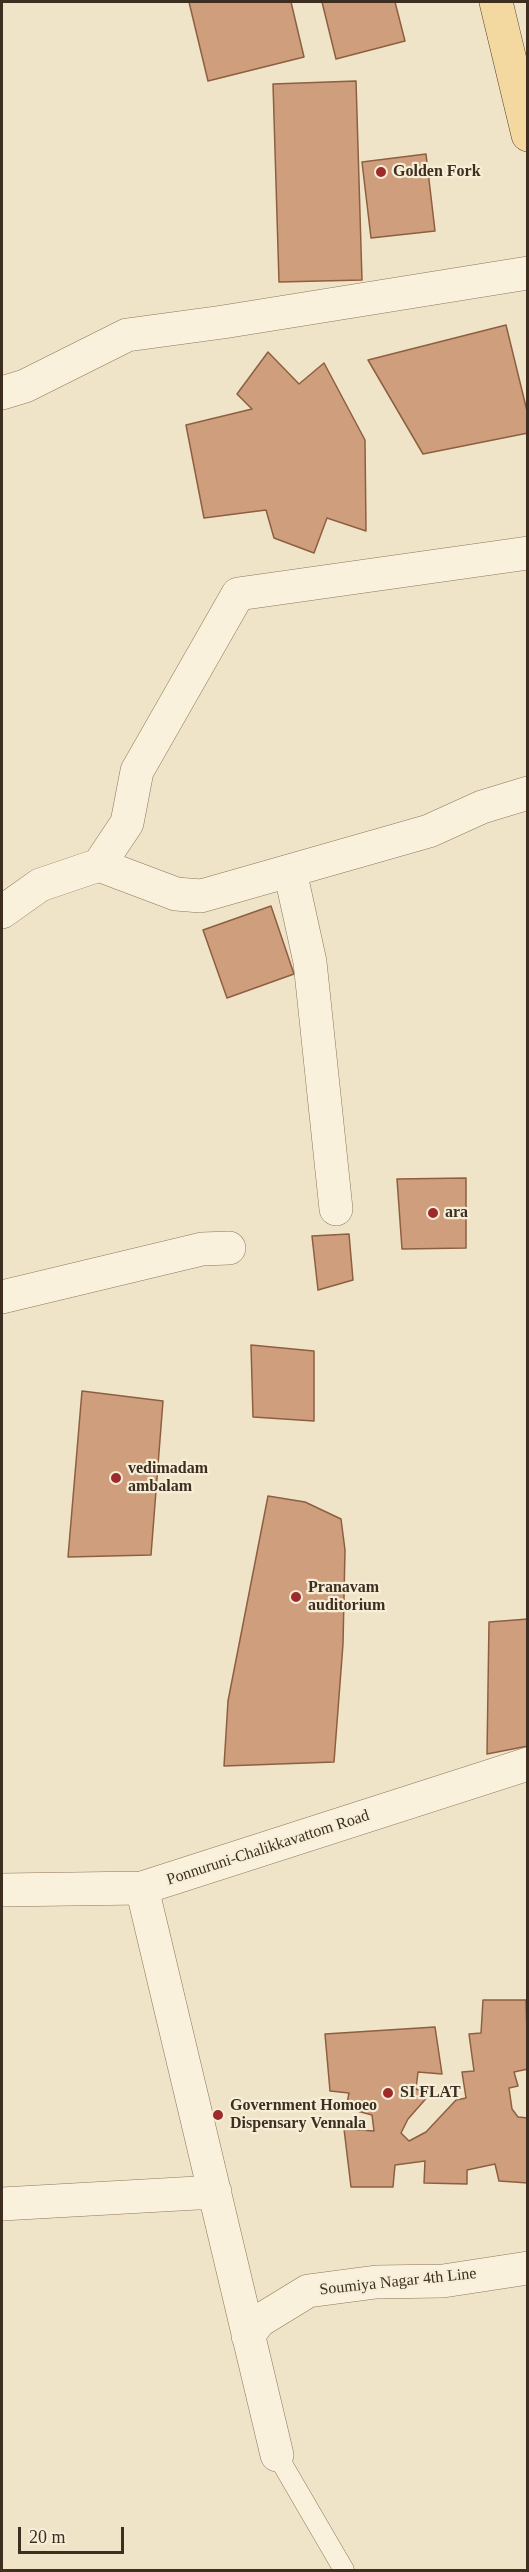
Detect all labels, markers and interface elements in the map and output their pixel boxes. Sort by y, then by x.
place label: Golden Fork [393,162,481,182]
marker: Golden Fork [374,165,388,179]
place label: ara [445,1203,468,1223]
marker: ara [426,1206,440,1220]
place label: vedimadam ambalam [128,1459,208,1497]
marker: vedimadam ambalam [109,1471,123,1485]
place label: Pranavam auditorium [308,1578,385,1616]
marker: Pranavam auditorium [289,1590,303,1604]
street label: Ponnuruni-Chalikkavattom Road [164,1806,372,1890]
place label: SI FLAT [400,2083,461,2103]
marker: SI FLAT [381,2086,395,2100]
place label: Government Homoeo Dispensary Vennala [230,2096,377,2134]
marker: Government Homoeo Dispensary Vennala [211,2108,225,2122]
street label: Soumiya Nagar 4th Line [319,2264,477,2300]
scale bar [21,2515,128,2553]
text: 20 m [29,2527,66,2547]

